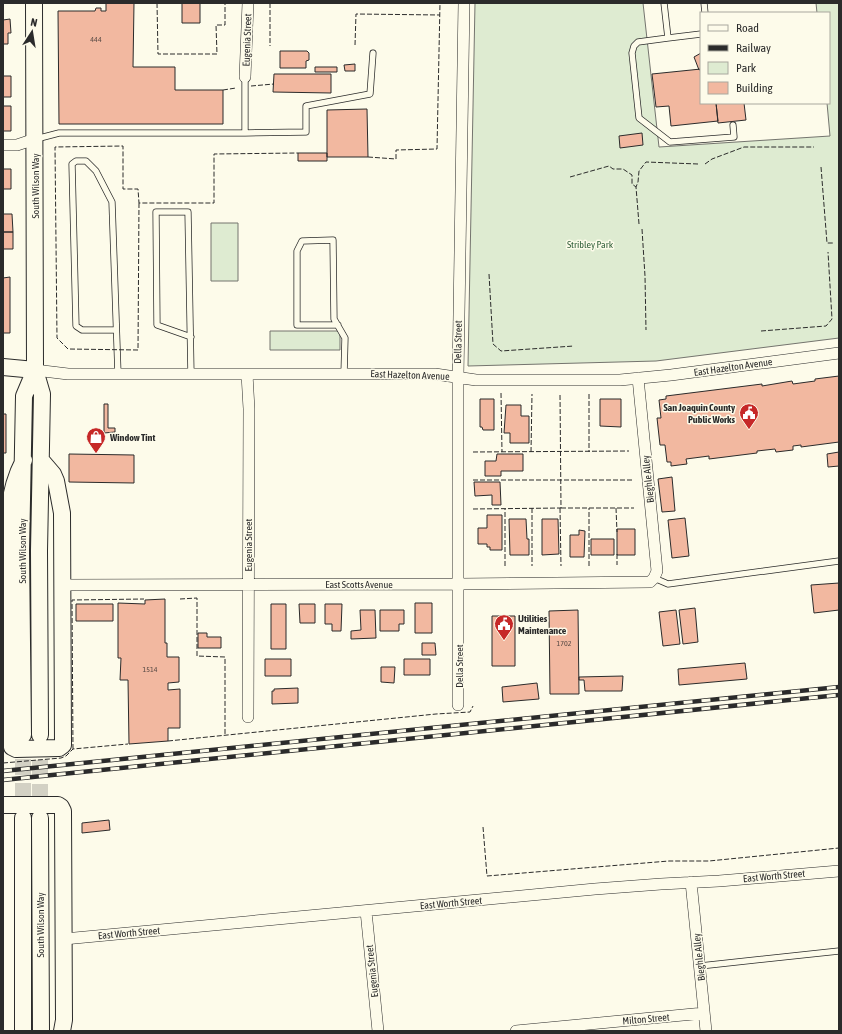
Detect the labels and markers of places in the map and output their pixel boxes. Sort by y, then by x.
place label: San Joaquin County Public Works [663,402,736,425]
public building icon: San Joaquin County Public Works [738,402,760,430]
shop icon: Window Tint [85,426,107,454]
place label: Window Tint [109,432,155,443]
public building icon: Utilities Maintenance [493,613,515,641]
place label: Utilities Maintenance [518,613,567,636]

